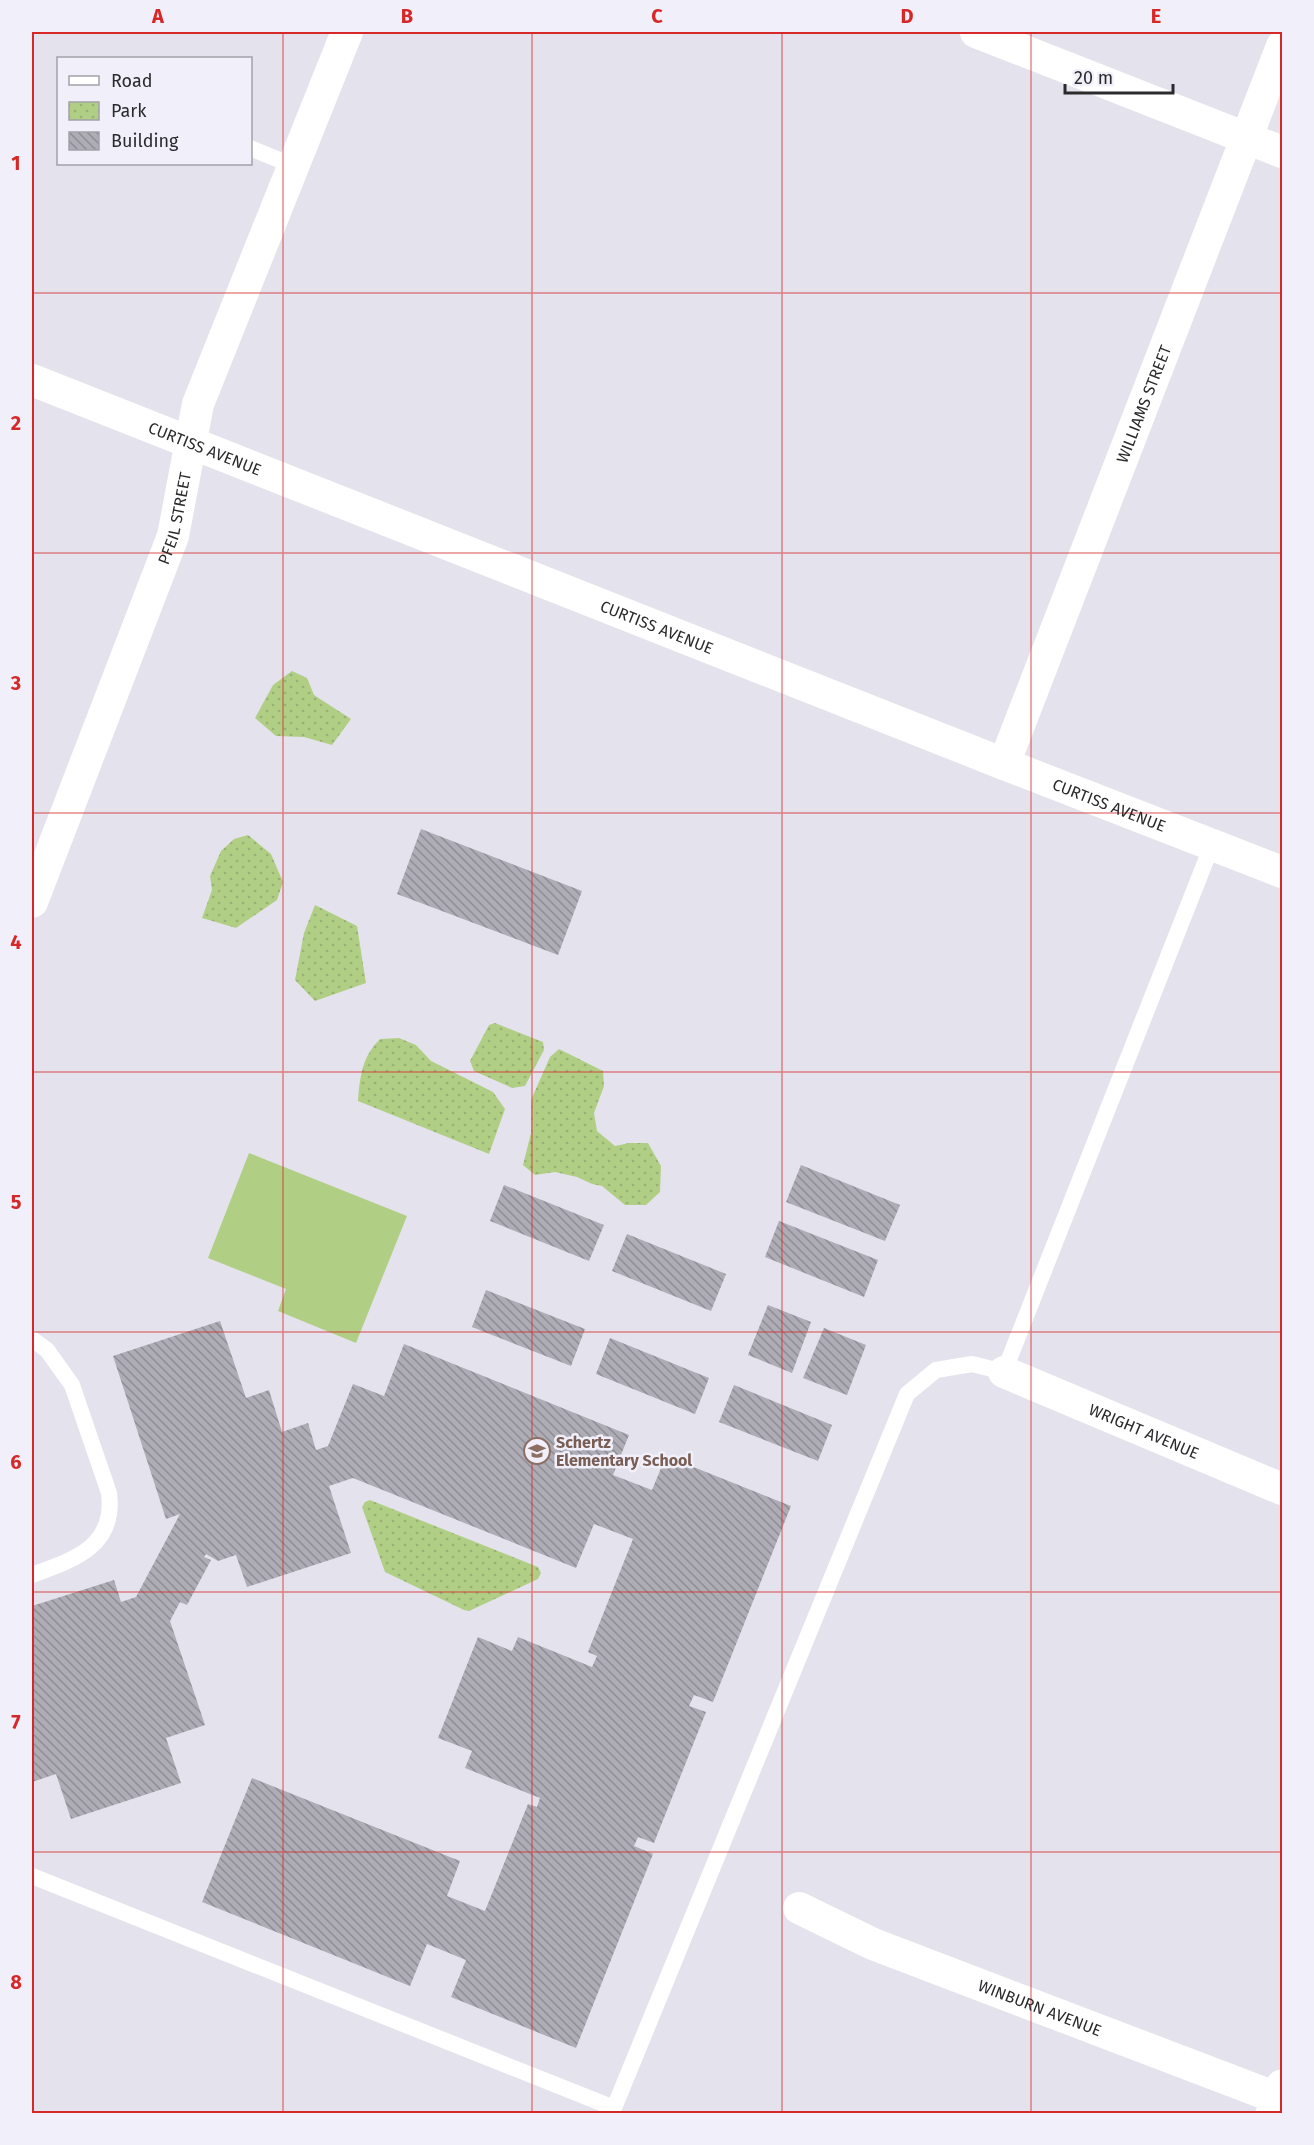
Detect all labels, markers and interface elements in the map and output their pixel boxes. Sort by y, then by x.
text: A [151,4,165,28]
text: B [401,4,413,28]
text: C [651,4,663,28]
text: D [900,4,914,28]
text: E [1151,4,1161,28]
legend [57,57,252,165]
scale bar [1065,57,1173,95]
text: 20 m [1074,67,1113,89]
text: Road [111,70,153,92]
text: Park [111,100,147,122]
text: Building [111,130,179,152]
text: 1 [11,151,21,175]
street label: WILLIAMS STREET [1112,342,1175,466]
text: 2 [11,411,21,435]
street label: CURTISS AVENUE [146,417,264,479]
street label: PFEIL STREET [154,470,195,567]
street label: CURTISS AVENUE [598,596,716,658]
text: 3 [10,671,21,695]
street label: CURTISS AVENUE [1050,774,1169,835]
text: 4 [10,930,22,954]
text: 5 [11,1190,22,1214]
street label: WRIGHT AVENUE [1086,1399,1202,1463]
place label: Schertz Elementary School [556,1433,692,1470]
school or university icon: Schertz Elementary School [522,1436,552,1466]
text: 6 [10,1450,22,1474]
text: 7 [11,1710,21,1734]
text: 8 [10,1970,22,1994]
street label: WINBURN AVENUE [976,1976,1104,2040]

